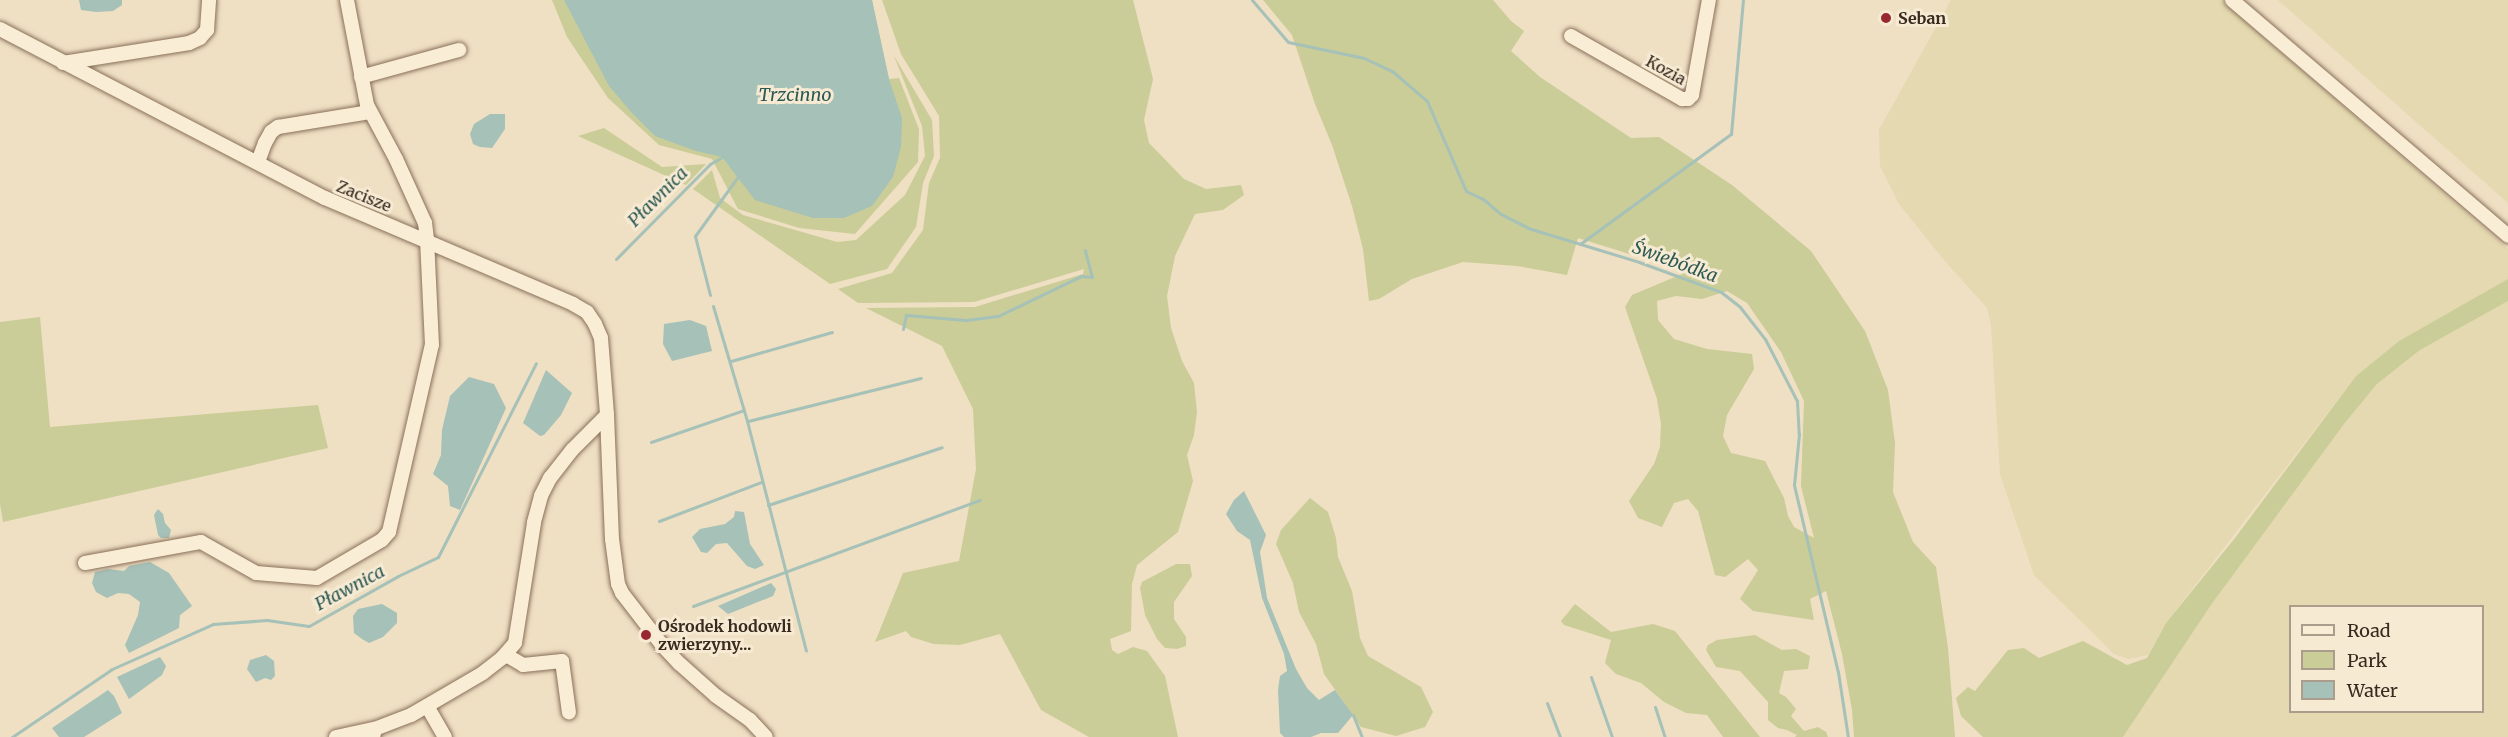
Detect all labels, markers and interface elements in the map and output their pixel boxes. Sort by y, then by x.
place label: Seban [1898,8,1946,28]
marker: Seban [1879,11,1893,25]
street label: Kozia [1643,51,1689,89]
water label: Trzcinno [759,84,831,106]
water label: Pławnica [624,163,692,231]
street label: Zacisze [334,176,394,216]
water label: Świebódka [1629,237,1721,287]
water label: Pławnica [311,561,389,615]
legend [2289,605,2484,713]
place label: Ośrodek hodowli zwierzyny... [658,616,792,654]
text: Road [2347,619,2391,642]
marker: Ośrodek hodowli zwierzyny... [639,628,653,642]
text: Park [2347,649,2387,672]
text: Water [2347,679,2398,702]

